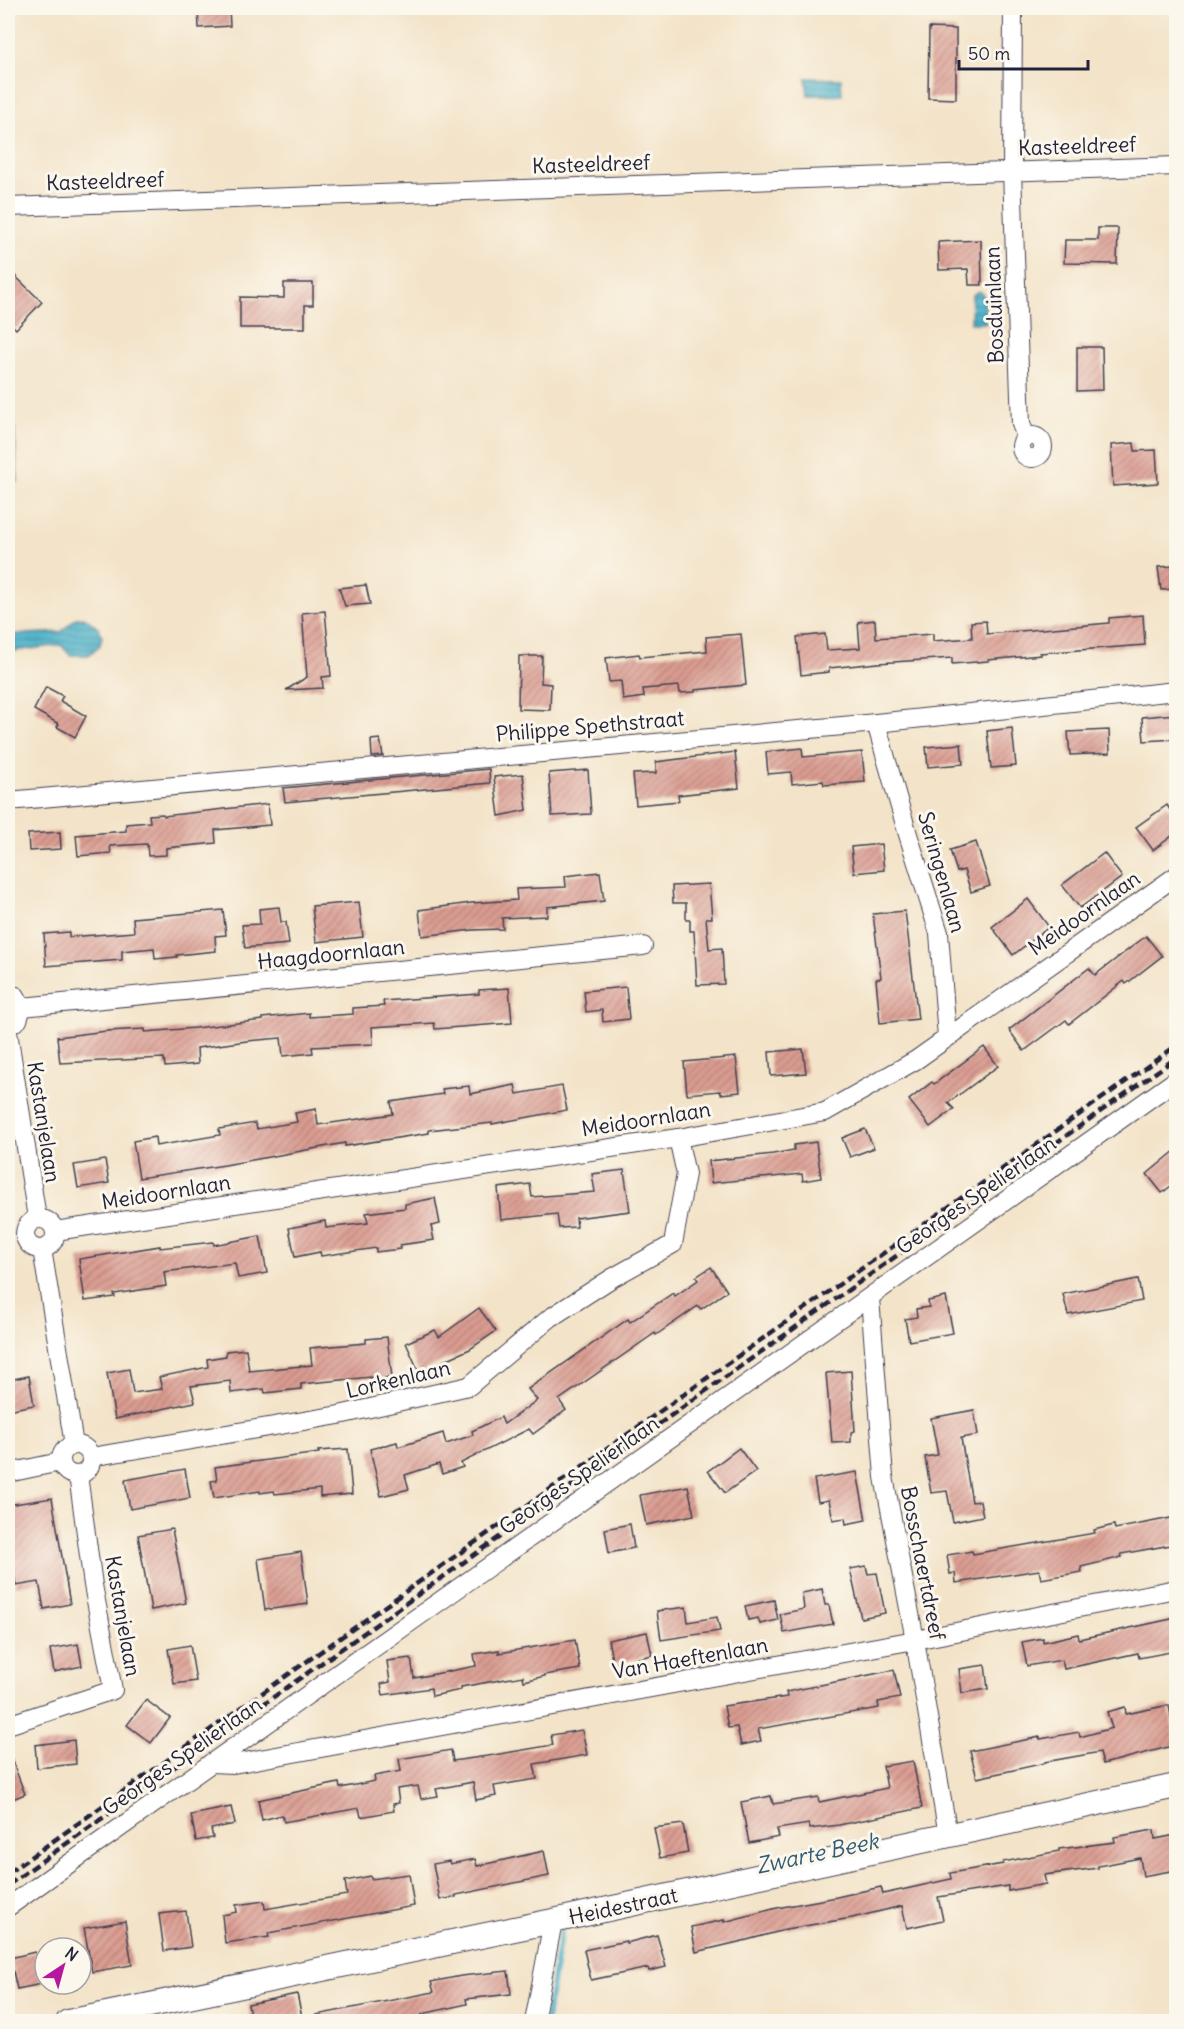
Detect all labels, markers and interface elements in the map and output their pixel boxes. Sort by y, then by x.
scale bar [959,33,1088,71]
text: 50 m [968,42,1010,65]
street label: Kasteeldreef [1017,130,1138,162]
street label: Kasteeldreef [531,148,652,180]
street label: Kasteeldreef [45,165,166,197]
street label: Bosduinlaan [978,246,1010,364]
street label: Philippe Spethstraat [495,704,685,748]
street label: Seringenlaan [912,808,972,936]
street label: Meidoornlaan [1023,865,1145,961]
street label: Haagdoornlaan [256,933,406,975]
street label: Kastanjelaan [21,1059,67,1185]
street label: Meidoornlaan [580,1095,712,1143]
street label: Georges Spelierlaan [891,1130,1061,1260]
street label: Meidoornlaan [100,1168,232,1216]
street label: Lorkenlaan [343,1354,453,1404]
street label: Georges Spelierlaan [494,1410,664,1540]
street label: Bosschaertdreef [895,1484,951,1643]
street label: Kastanjelaan [99,1553,147,1679]
street label: Van Haeftenlaan [610,1631,770,1685]
street label: Georges Spelierlaan [97,1691,267,1821]
water label: Zwarte Beek [753,1826,882,1880]
street label: Heidestraat [566,1881,680,1931]
north arrow [33,1936,93,1996]
text: N [61,1943,82,1965]

